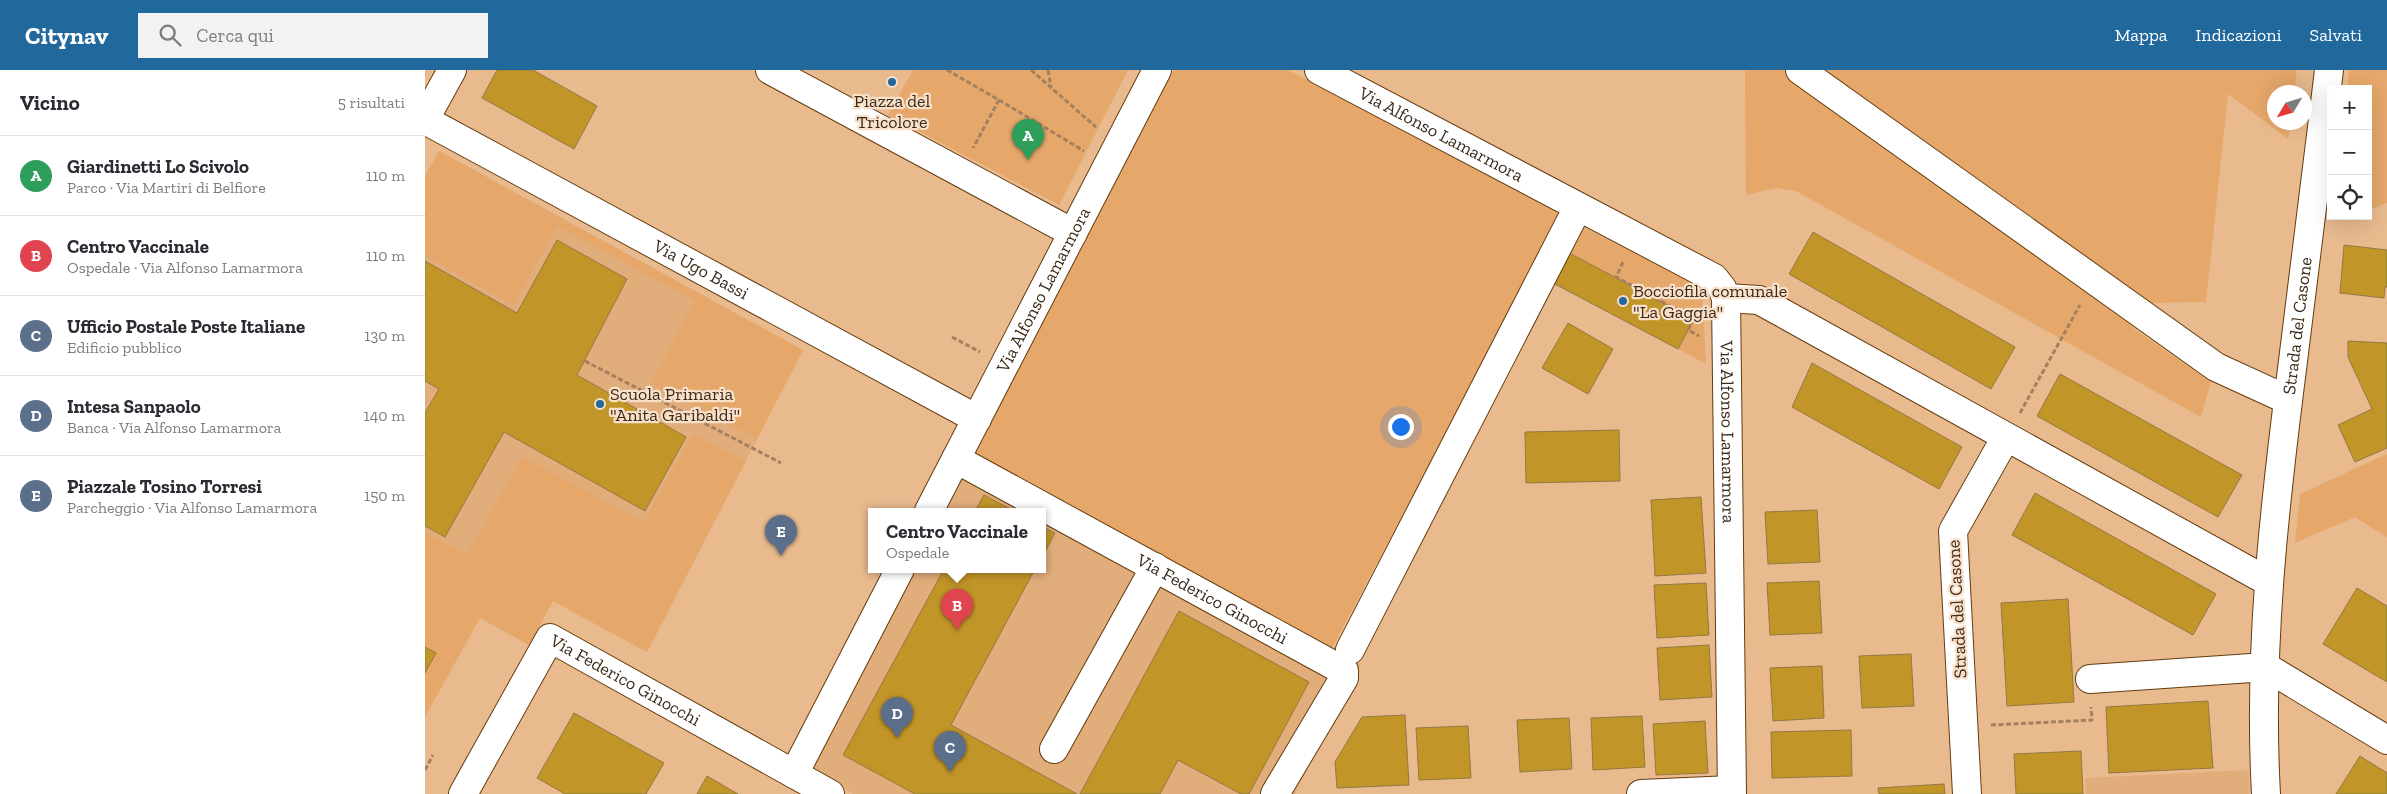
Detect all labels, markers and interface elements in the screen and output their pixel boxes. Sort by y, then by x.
search box [138,13,488,58]
text: Citynav [25,21,108,50]
icon: search [156,21,184,49]
text: Cerca qui [196,24,274,47]
text: Mappa [2115,24,2168,46]
text: Indicazioni [2196,24,2282,46]
text: Salvati [2310,24,2362,46]
marker: Piazza del Tricolore [886,76,898,88]
street label: Via Alfonso Lamarmora [1354,81,1527,187]
north arrow [2267,85,2312,130]
map controls [2327,85,2372,220]
button: + [2327,85,2372,130]
text: Vicino [20,90,80,115]
place label: Piazza del Tricolore [854,90,931,133]
text: 5 risultati [338,93,405,112]
pin: A [1012,119,1044,160]
button: − [2327,130,2372,175]
text: Giardinetti Lo Scivolo [67,155,249,178]
text: A [31,166,42,185]
text: 110 m [366,166,405,185]
button: locate [2327,175,2372,220]
text: Parco · Via Martiri di Belfiore [67,178,266,197]
street label: Via Alfonso Lamarmora [991,203,1095,377]
street label: Via Ugo Bassi [649,234,753,304]
text: Centro Vaccinale [67,235,209,258]
text: B [31,246,41,265]
text: 110 m [366,246,405,265]
street label: Strada del Casone [2278,256,2317,396]
text: Ospedale · Via Alfonso Lamarmora [67,258,303,277]
place label: Bocciofila comunale "La Gaggia" [1633,280,1787,323]
marker: Bocciofila comunale "La Gaggia" [1617,295,1629,307]
text: Ufficio Postale Poste Italiane [67,315,305,338]
text: C [31,326,41,345]
text: 130 m [364,326,405,345]
text: Edificio pubblico [67,338,182,357]
street label: Via Alfonso Lamarmora [1716,339,1740,524]
place label: Scuola Primaria "Anita Garibaldi" [610,383,740,426]
text: Intesa Sanpaolo [67,395,201,418]
marker: Scuola Primaria "Anita Garibaldi" [594,398,606,410]
text: D [30,406,42,425]
text: 140 m [364,406,405,425]
your location [1388,414,1414,440]
text: Banca · Via Alfonso Lamarmora [67,418,281,437]
text: Piazzale Tosino Torresi [67,475,262,498]
text: E [31,486,41,505]
text: 150 m [364,486,405,505]
text: Parcheggio · Via Alfonso Lamarmora [67,498,317,517]
popup [868,508,1046,573]
pin: E [765,515,797,556]
text: Centro Vaccinale [886,520,1028,543]
street label: Strada del Casone [1942,539,1972,679]
text: Ospedale [886,543,949,562]
street label: Via Federico Ginocchi [1132,548,1292,649]
pin: B [941,589,973,630]
street label: Via Federico Ginocchi [546,629,705,731]
pin: D [881,697,913,738]
pin: C [934,731,966,772]

